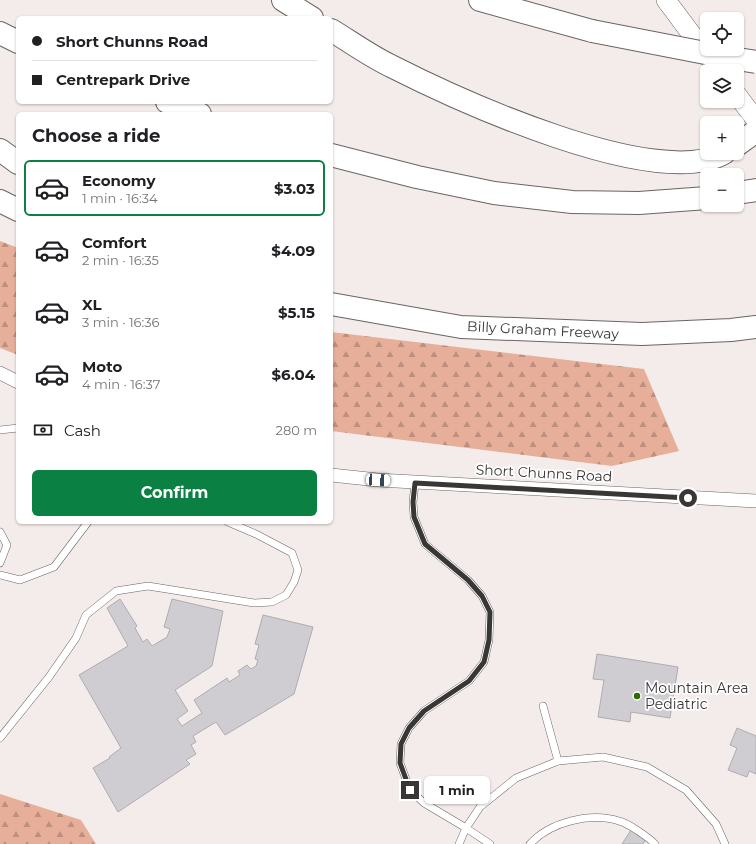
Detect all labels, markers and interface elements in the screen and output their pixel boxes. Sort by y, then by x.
map controls [700,12,744,212]
button: locate [700,12,744,56]
text: Short Chunns Road [56,32,208,51]
button: layers [700,64,744,108]
text: Centrepark Drive [56,70,190,89]
button: + [700,116,744,160]
text: Choose a ride [32,125,160,147]
button: − [700,168,744,212]
icon: car [34,170,70,206]
text: Economy [82,171,155,190]
text: $3.03 [274,179,315,198]
text: 1 min · 16:34 [82,190,158,206]
icon: car [34,232,70,268]
text: Comfort [82,233,147,252]
text: $4.09 [271,241,315,260]
text: 2 min · 16:35 [82,252,159,268]
icon: car [34,294,70,330]
text: XL [82,295,101,314]
text: $5.15 [278,303,315,322]
text: 3 min · 16:36 [82,314,160,330]
street label: Billy Graham Freeway [467,317,620,343]
icon: car [34,356,70,392]
text: Moto [82,357,122,376]
text: $6.04 [271,365,315,384]
text: 4 min · 16:37 [82,376,160,392]
icon: cash [32,419,54,441]
text: Cash [64,421,101,440]
text: 280 m [276,422,317,438]
street label: Short Chunns Road [475,460,613,486]
button: Confirm [32,470,317,516]
car [366,473,390,487]
route start [679,489,697,507]
place label: Mountain Area Pediatric [645,679,749,713]
marker: Mountain Area Pediatric [632,691,642,701]
callout: 1 min [424,776,490,804]
route end [401,781,419,799]
text: 1 min [439,782,475,798]

